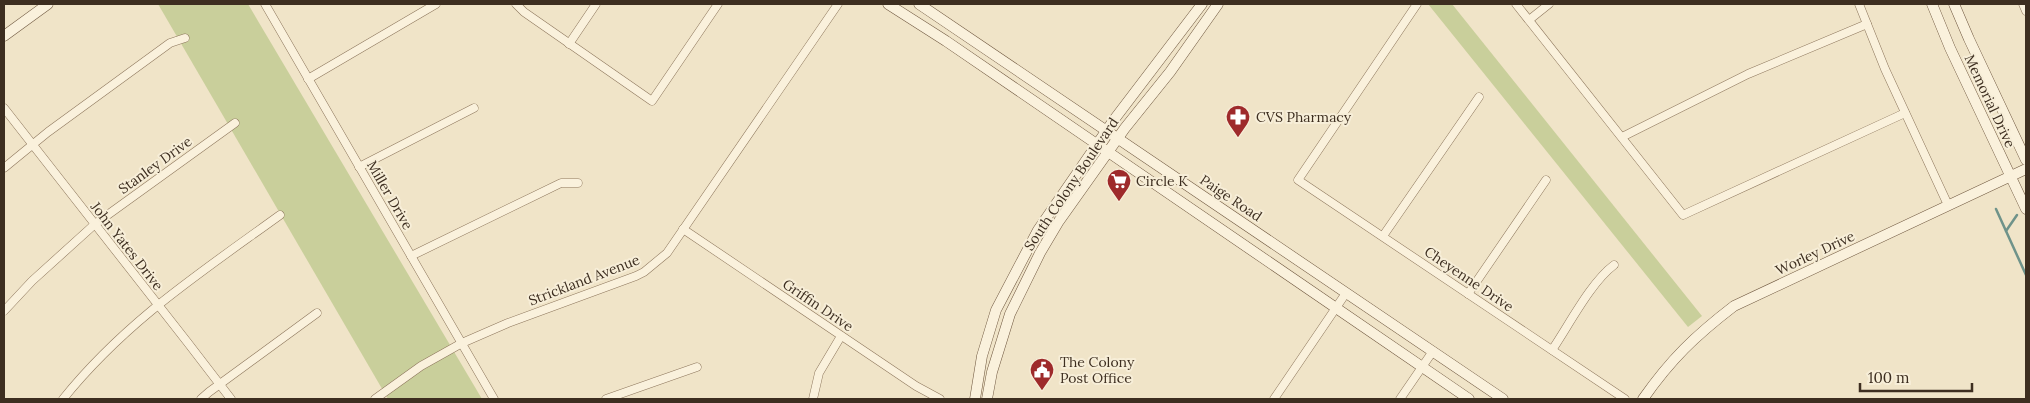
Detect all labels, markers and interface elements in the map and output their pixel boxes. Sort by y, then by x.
street label: Memorial Drive [1961,52,2020,151]
pharmacy icon: CVS Pharmacy [1225,104,1251,138]
place label: CVS Pharmacy [1256,108,1352,126]
street label: South Colony Boulevard [1020,114,1122,254]
street label: Stanley Drive [115,132,196,198]
street label: Miller Drive [363,157,417,233]
supermarket icon: Circle K [1106,168,1132,202]
street label: Paige Road [1197,171,1265,225]
place label: Circle K [1136,172,1188,190]
street label: John Yates Drive [86,197,167,294]
street label: Worley Drive [1773,227,1858,279]
street label: Cheyenne Drive [1421,243,1517,316]
street label: Strickland Avenue [526,250,642,309]
street label: Griffin Drive [779,275,857,335]
place label: The Colony Post Office [1060,353,1135,387]
public building icon: The Colony Post Office [1029,357,1055,391]
scale bar [1860,360,1972,392]
text: 100 m [1868,368,1909,387]

